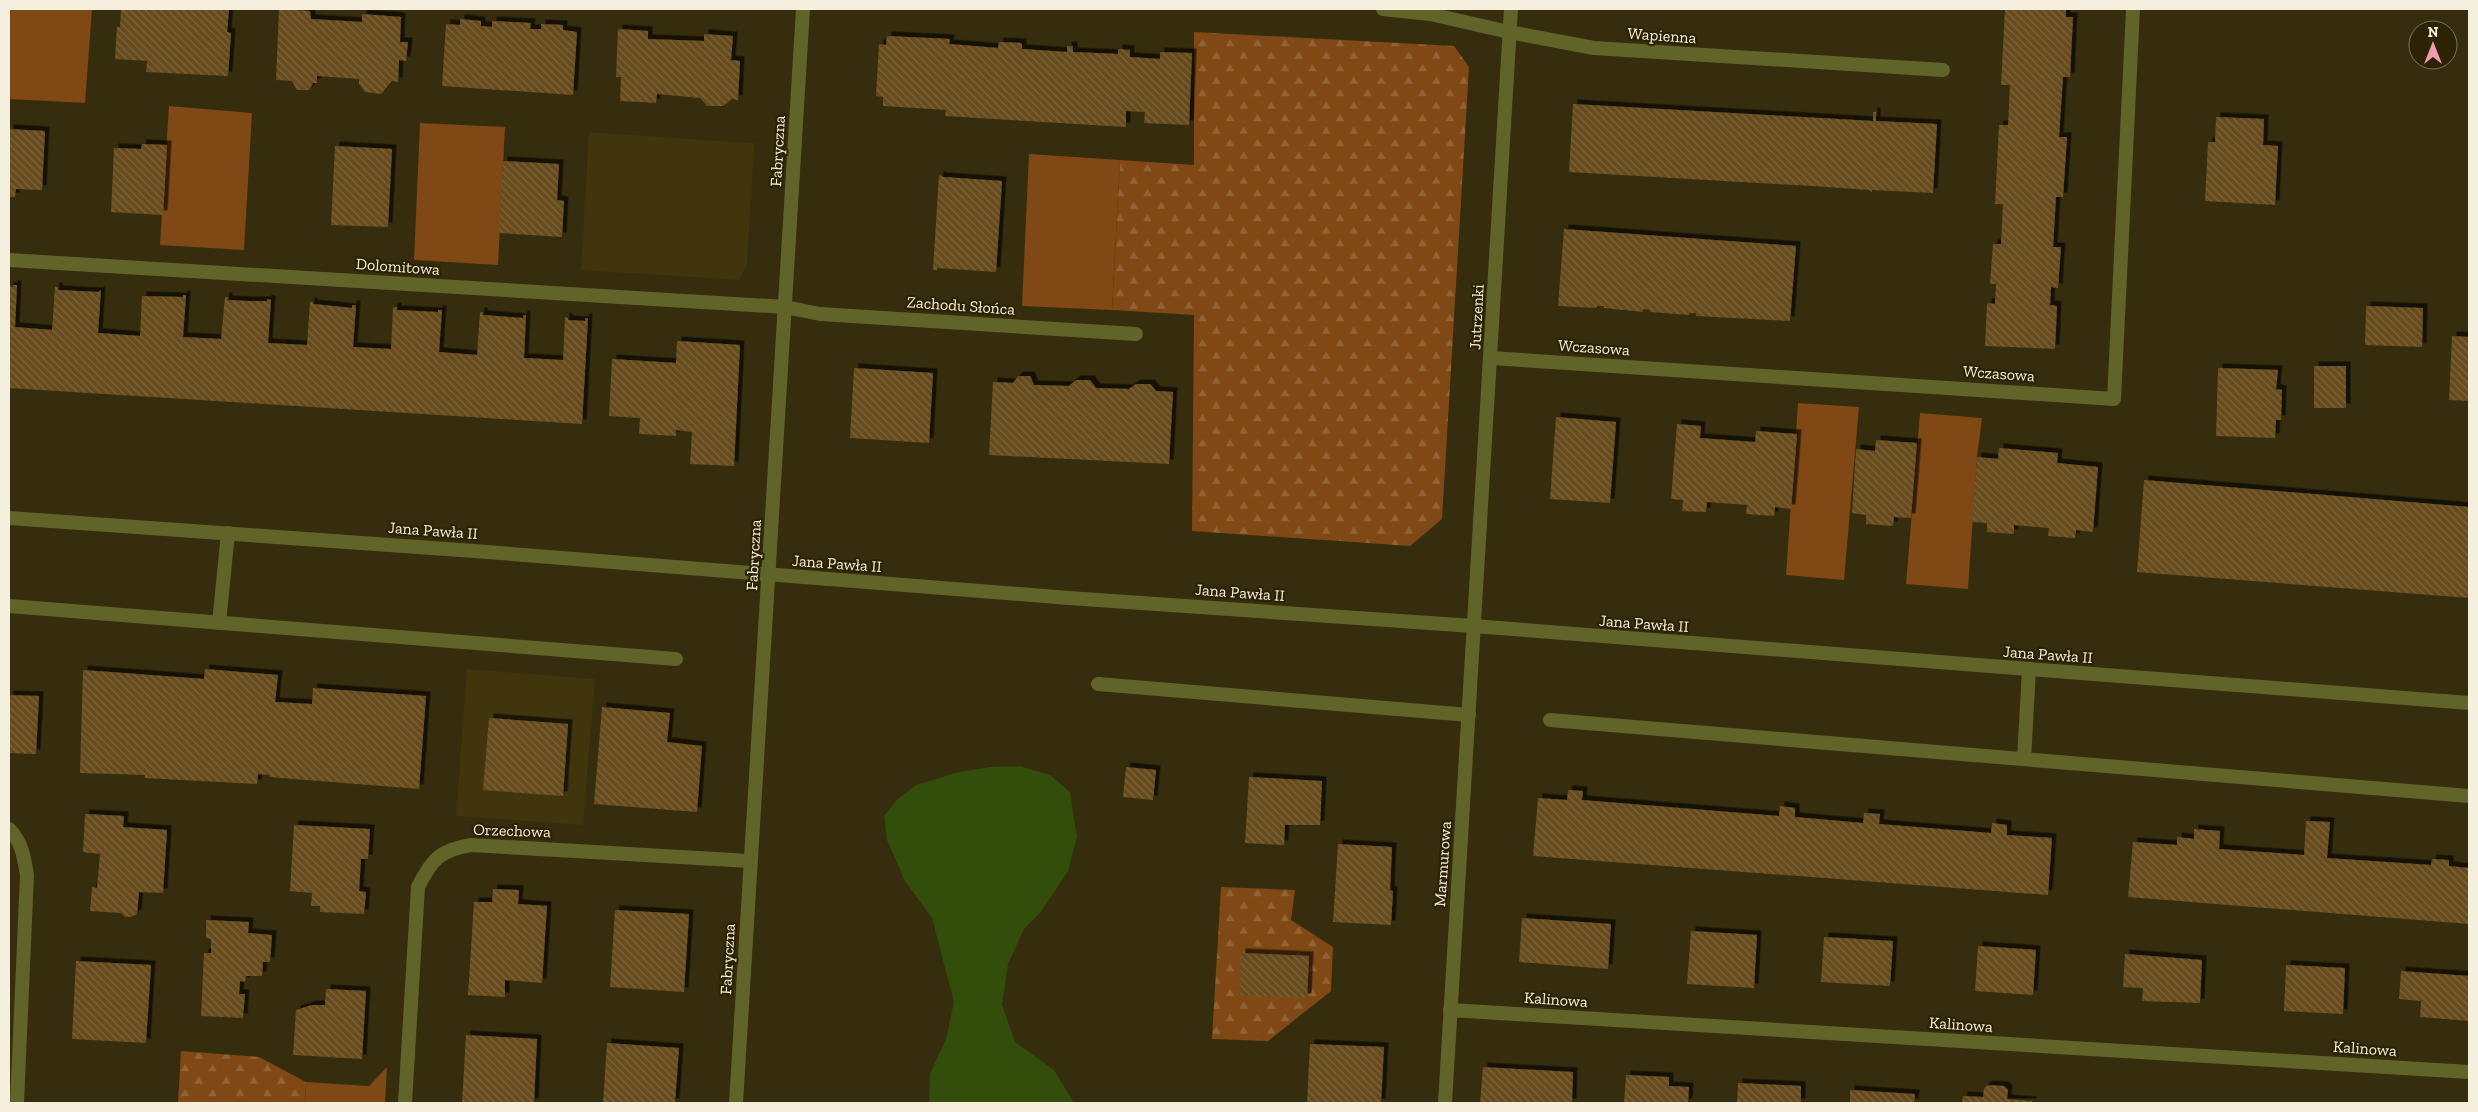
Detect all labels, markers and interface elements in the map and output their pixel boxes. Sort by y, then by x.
north arrow [2408,20,2458,70]
street label: Wapienna [1627,24,1697,47]
text: N [2428,24,2439,41]
street label: Fabryczna [766,115,789,187]
street label: Dolomitowa [355,254,441,279]
street label: Jutrzenki [1465,283,1488,350]
street label: Zachodu Słońca [906,292,1016,319]
street label: Wczasowa [1557,336,1631,359]
street label: Wczasowa [1962,362,2036,385]
street label: Jana Pawła II [388,518,478,543]
street label: Fabryczna [742,519,765,591]
street label: Jana Pawła II [792,551,882,576]
street label: Jana Pawła II [1195,580,1285,605]
street label: Jana Pawła II [1599,611,1689,636]
street label: Jana Pawła II [2003,642,2093,667]
street label: Orzechowa [473,820,551,841]
street label: Marmurowa [1430,820,1455,908]
street label: Fabryczna [716,923,739,995]
street label: Kalinowa [1523,988,1589,1011]
street label: Kalinowa [1928,1013,1994,1036]
street label: Kalinowa [2332,1037,2398,1060]

